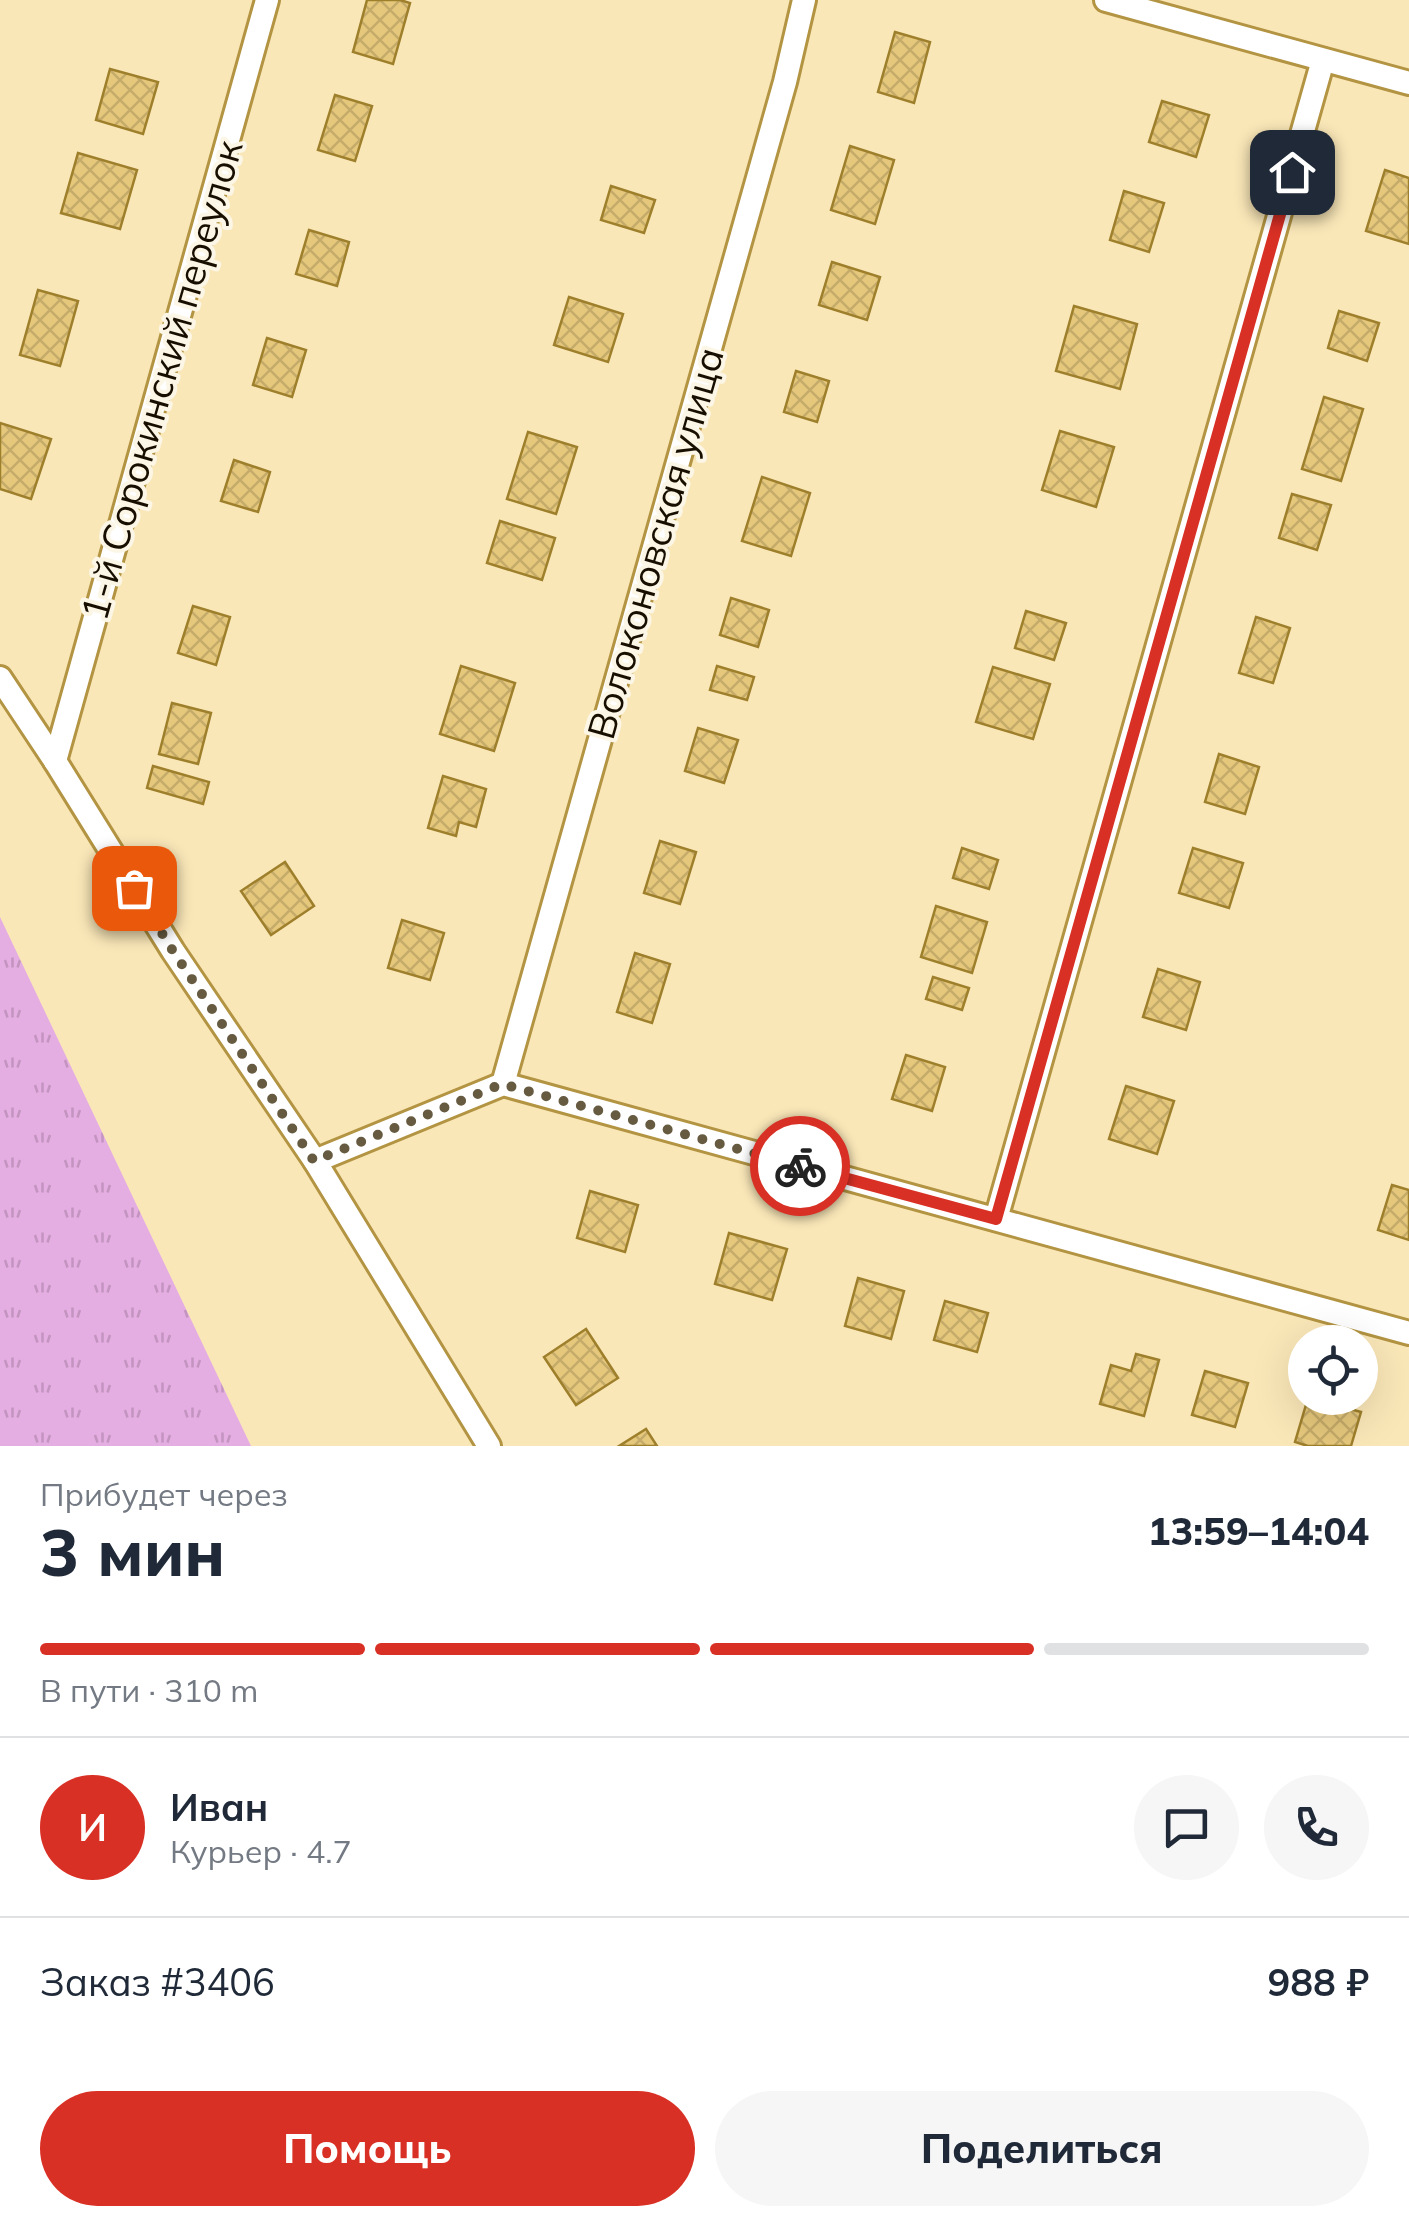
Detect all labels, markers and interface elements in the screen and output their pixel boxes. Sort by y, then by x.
pin [1250,130,1335,215]
street label: 1-й Сорокинский переулок [69,134,253,625]
icon: home [1265,145,1320,200]
street label: Волоконовская улица [576,342,734,744]
pin [92,846,177,931]
icon: bag [107,861,162,916]
courier [750,1116,850,1216]
icon: bike [773,1139,828,1194]
map controls [1288,1325,1378,1415]
button: locate [1288,1325,1378,1415]
text: Прибудет через [40,1474,288,1514]
text: 13:59–14:04 [1148,1507,1369,1555]
text: 3 мин [40,1511,225,1592]
text: В пути · 310 m [40,1670,258,1710]
button: chat [1134,1775,1239,1880]
button: phone [1264,1775,1369,1880]
text: Иван [170,1783,268,1831]
text: И [78,1803,107,1851]
text: Курьер · 4.7 [170,1831,352,1871]
text: Заказ #3406 [40,1958,275,2006]
text: 988 ₽ [1267,1958,1369,2006]
button: Помощь [40,2091,695,2206]
button: Поделиться [715,2091,1369,2206]

